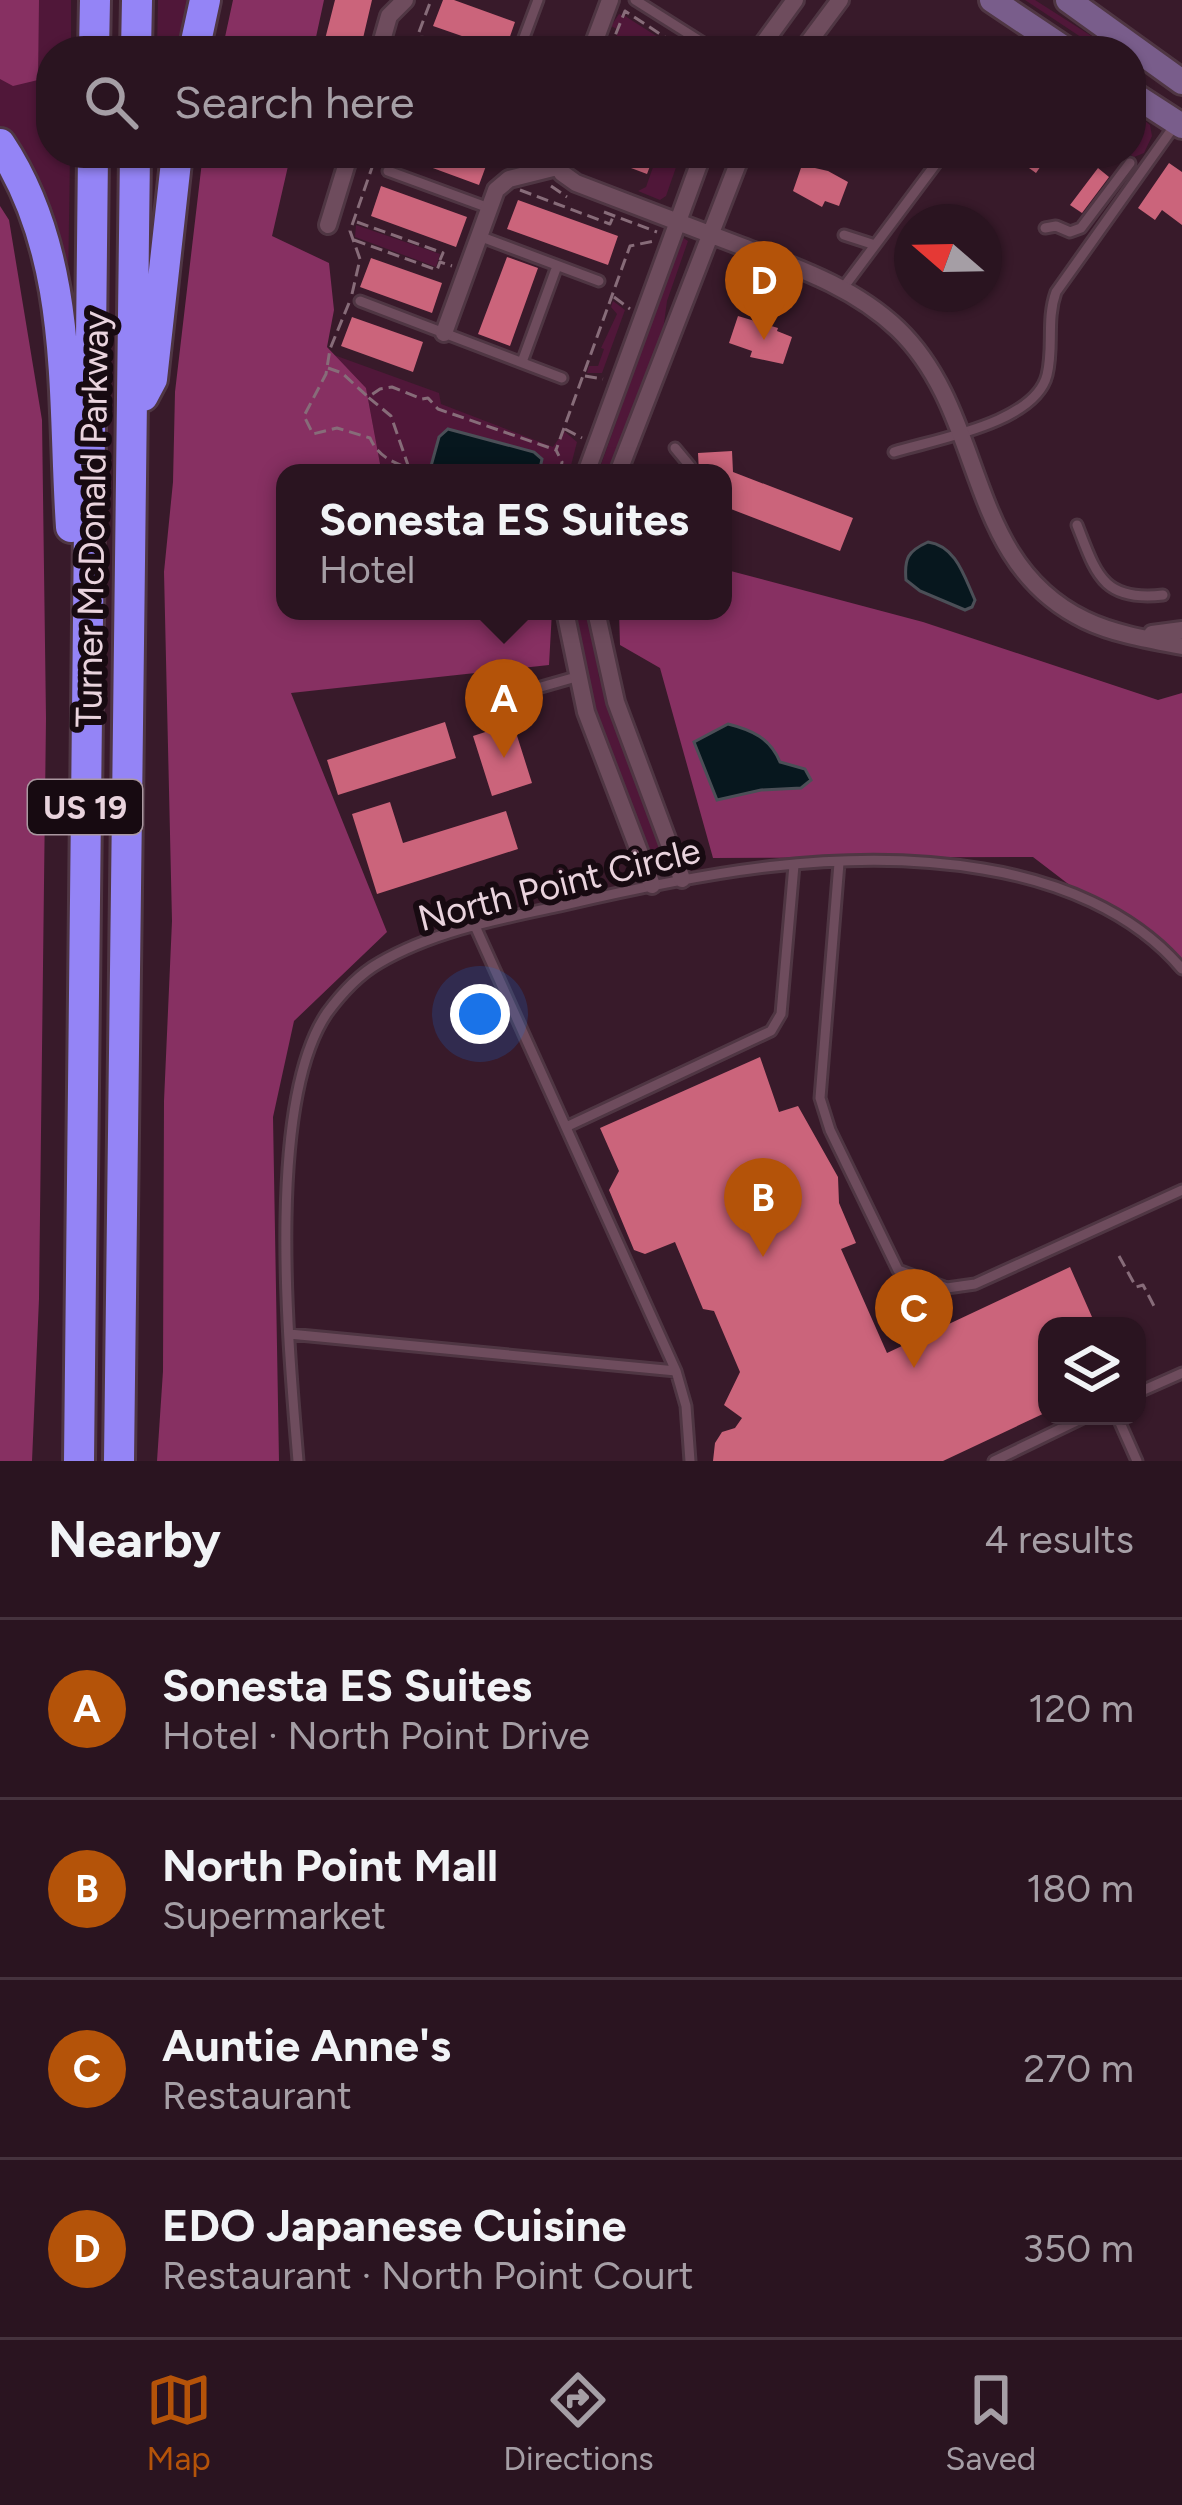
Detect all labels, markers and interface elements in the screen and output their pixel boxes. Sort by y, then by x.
search box [36,36,1146,168]
icon: search [78,69,144,135]
text: Search here [174,75,414,129]
north arrow [894,204,1002,312]
pin: D [725,241,803,340]
street label: Turner McDonald Parkway [67,310,117,728]
popup [276,464,732,620]
text: Sonesta ES Suites [319,492,689,546]
text: Hotel [319,546,415,593]
pin: A [465,659,543,758]
road number: US 19 [28,780,142,834]
street label: North Point Circle [413,828,705,940]
your location [450,984,510,1044]
pin: B [724,1158,802,1257]
pin: C [875,1269,953,1368]
map controls [1038,1317,1146,1425]
button: layers [1038,1317,1146,1425]
text: Nearby [48,1509,221,1570]
text: 4 results [984,1516,1134,1563]
text: Sonesta ES Suites [162,1658,532,1712]
text: A [73,1685,101,1732]
text: 120 m [1028,1685,1134,1732]
text: Hotel · North Point Drive [162,1712,590,1759]
text: North Point Mall [162,1838,498,1892]
text: B [75,1865,99,1912]
text: 180 m [1026,1865,1134,1912]
text: Supermarket [162,1892,386,1939]
text: Auntie Anne's [162,2018,451,2072]
text: C [73,2045,101,2092]
text: 270 m [1023,2045,1134,2092]
text: Restaurant [162,2072,352,2119]
text: EDO Japanese Cuisine [162,2198,626,2252]
text: D [73,2225,101,2272]
text: 350 m [1023,2225,1134,2272]
text: Restaurant · North Point Court [162,2252,693,2299]
tab: Map [146,2367,212,2478]
tab: Directions [503,2367,654,2478]
tab: Saved [945,2367,1036,2478]

